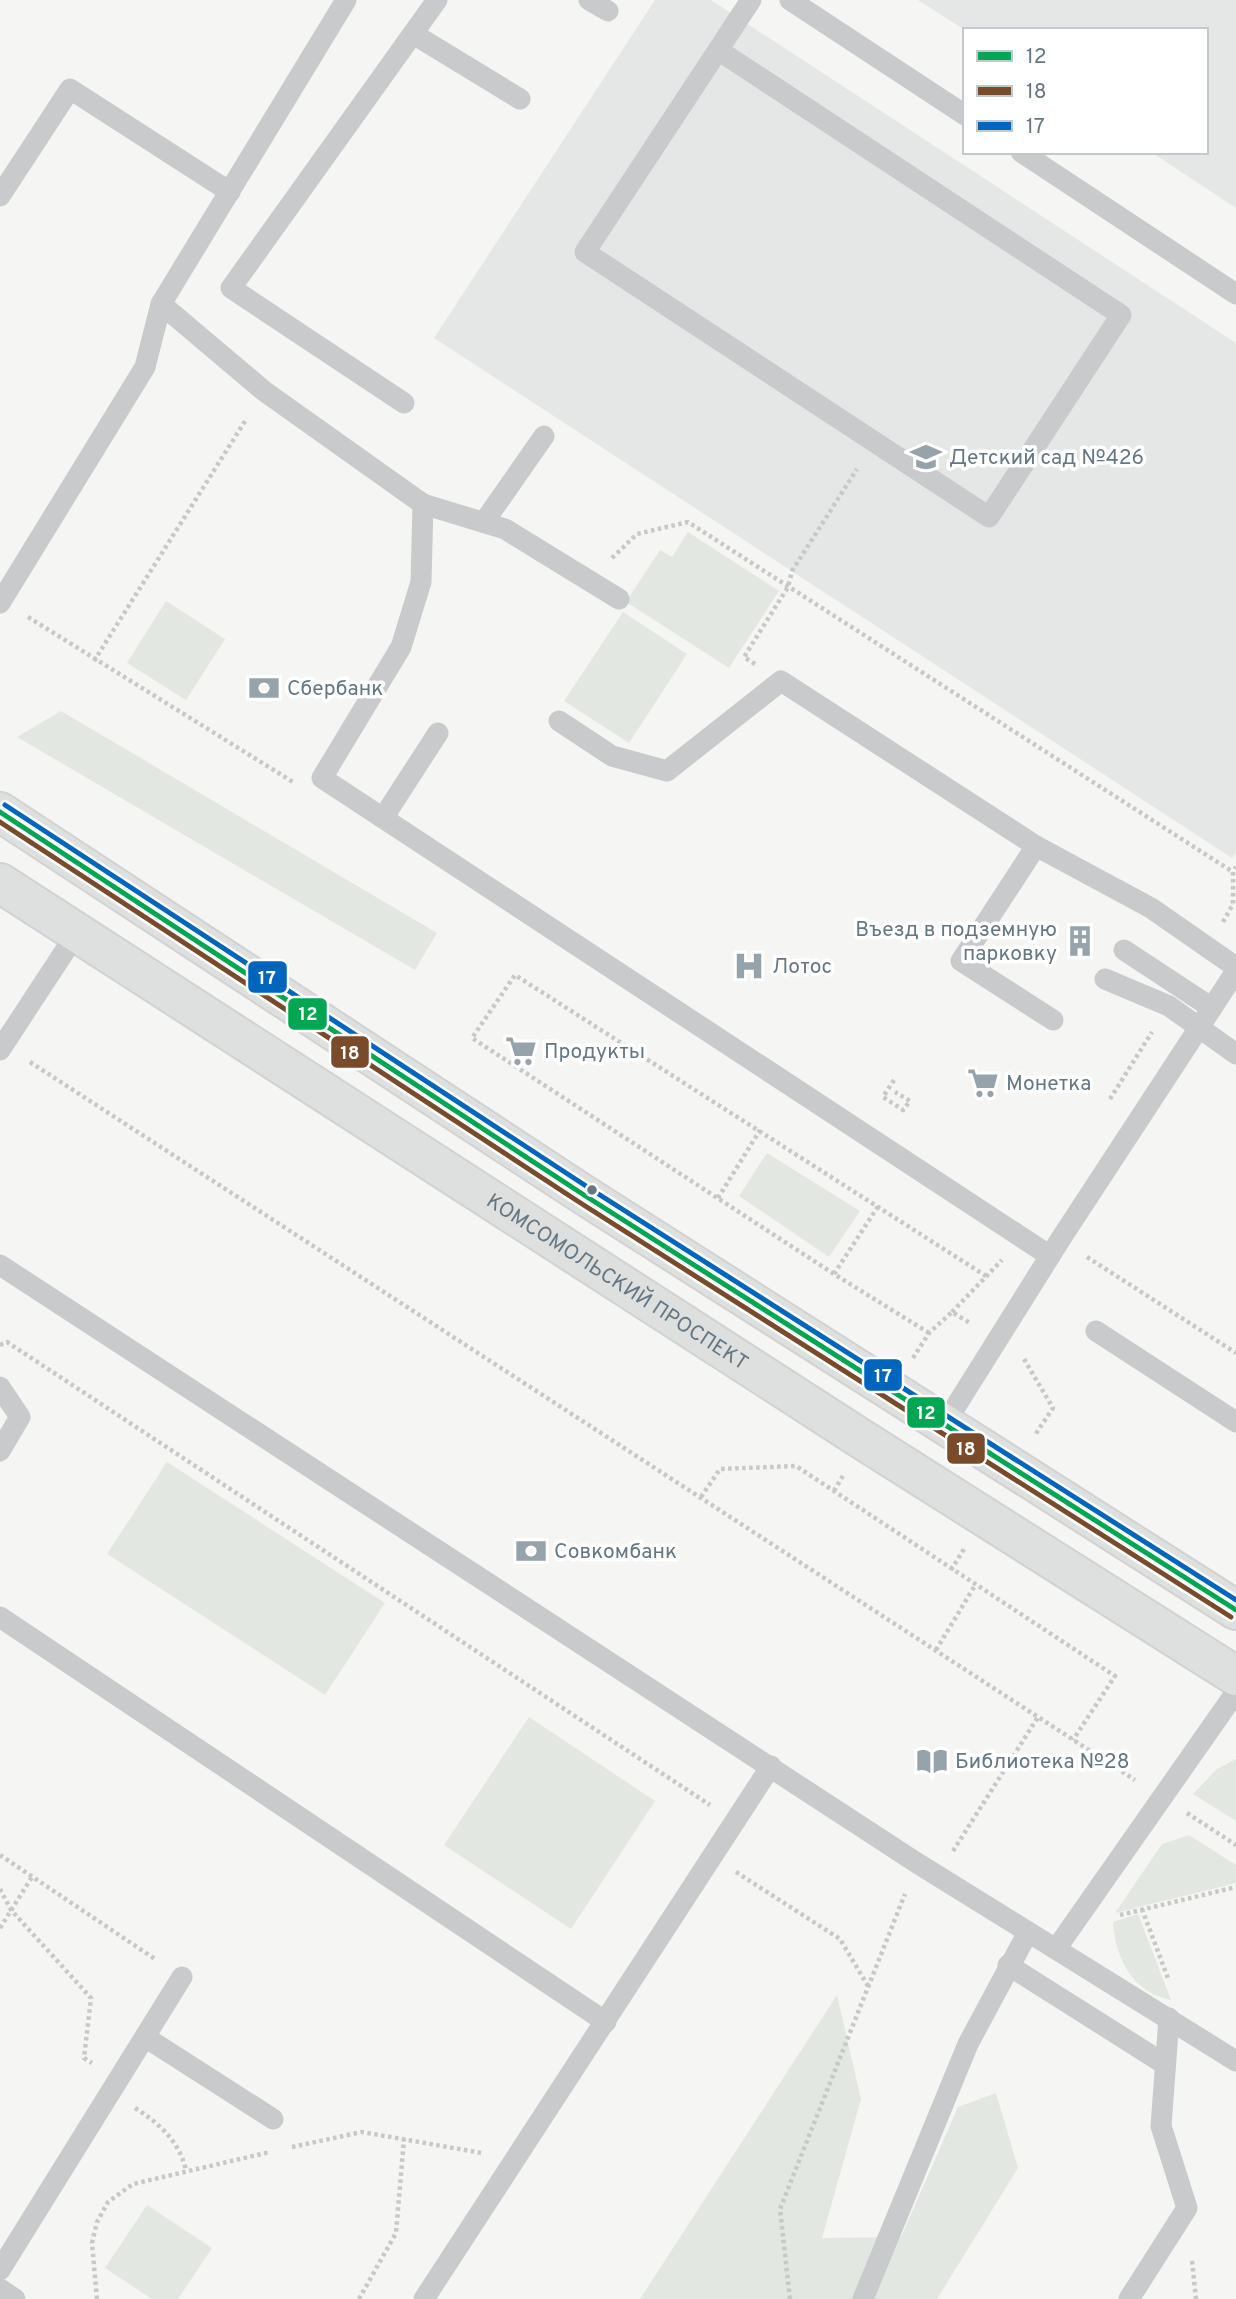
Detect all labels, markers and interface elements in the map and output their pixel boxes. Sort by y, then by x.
legend [963,28,1208,154]
text: 12 [1026,44,1047,71]
text: 18 [1026,79,1047,106]
text: 17 [1026,114,1045,141]
school or university icon: Детский сад №426 [909,440,943,474]
place label: Детский сад №426 [949,445,1144,472]
bank icon: Сбербанк [247,671,281,705]
place label: Сбербанк [287,676,383,703]
place label: Въезд в подземную парковку [855,917,1057,968]
building icon: Въезд в подземную парковку [1063,924,1097,958]
hospital icon: Лотос [732,949,766,983]
place label: Лотос [772,954,832,981]
line badge: 17 [247,960,288,994]
text: 17 [258,967,276,991]
line badge: 12 [287,997,328,1031]
text: 12 [298,1003,318,1027]
supermarket icon: Продукты [504,1034,538,1068]
line badge: 18 [330,1035,370,1069]
place label: Продукты [544,1039,645,1066]
text: 18 [340,1042,360,1066]
supermarket icon: Монетка [966,1066,1000,1100]
place label: Монетка [1006,1071,1091,1098]
unlabelled marker [585,1183,599,1197]
street label: КОМСОМОЛЬСКИЙ ПРОСПЕКТ [481,1188,753,1377]
line badge: 17 [863,1358,903,1392]
text: 17 [874,1365,892,1389]
line badge: 12 [906,1396,946,1429]
text: 12 [916,1402,936,1426]
line badge: 18 [946,1432,986,1465]
text: 18 [956,1438,976,1462]
bank icon: Совкомбанк [514,1534,548,1568]
place label: Совкомбанк [554,1539,677,1566]
library icon: Библиотека №28 [915,1744,949,1778]
place label: Библиотека №28 [955,1749,1130,1776]

